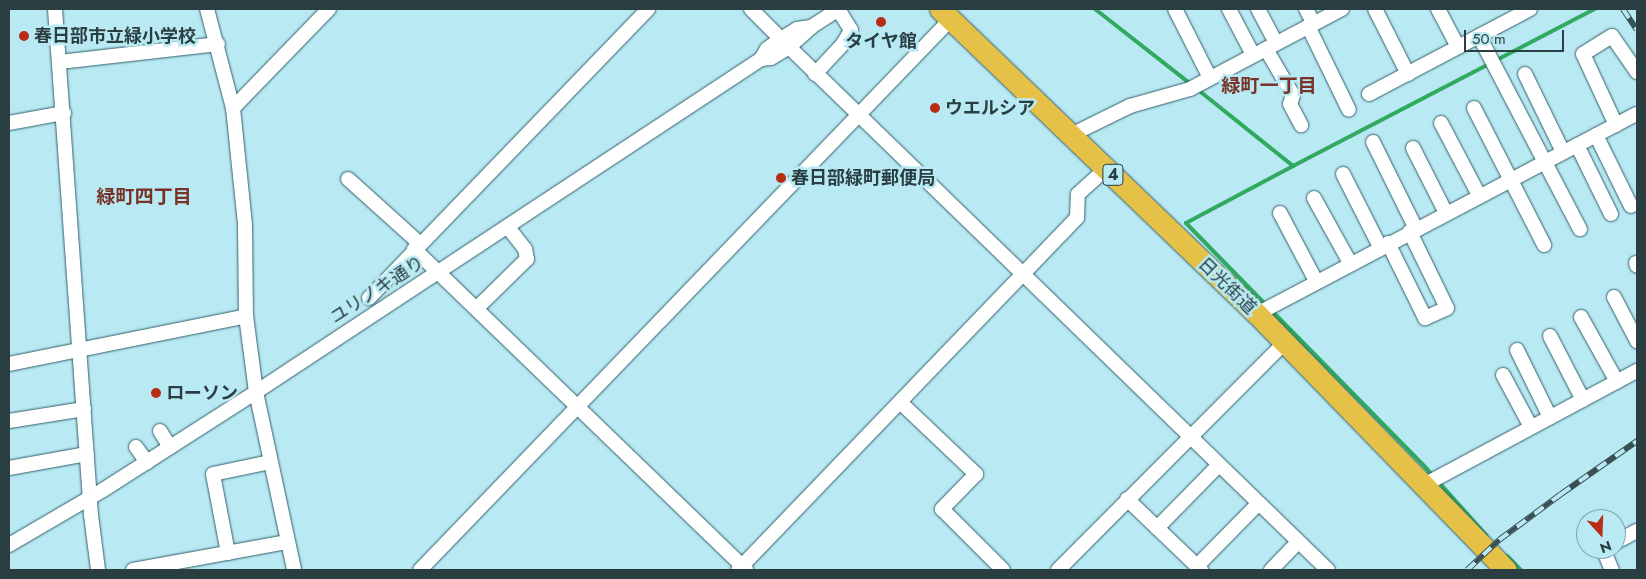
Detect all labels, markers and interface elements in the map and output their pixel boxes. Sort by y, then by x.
marker: タイヤ館 [875,16,887,28]
scale bar [1466,20,1566,52]
place label: 春日部市立緑小学校 [34,25,196,47]
text: 50 m [1472,28,1506,50]
marker: 春日部市立緑小学校 [18,30,30,42]
place label: タイヤ館 [845,30,917,52]
district label: 緑町一丁目 [1222,75,1316,97]
place label: ウエルシア [945,97,1035,119]
marker: ウエルシア [929,102,941,114]
road number: 4 [1102,162,1124,188]
place label: 春日部緑町郵便局 [791,167,935,189]
marker: 春日部緑町郵便局 [775,172,787,184]
district label: 緑町四丁目 [97,186,191,208]
street label: ユリノキ通り [326,252,428,328]
street label: 日光街道 [1194,253,1260,319]
place label: ローソン [166,382,238,404]
marker: ローソン [150,387,162,399]
north arrow [1576,509,1626,559]
text: N [1597,536,1614,558]

